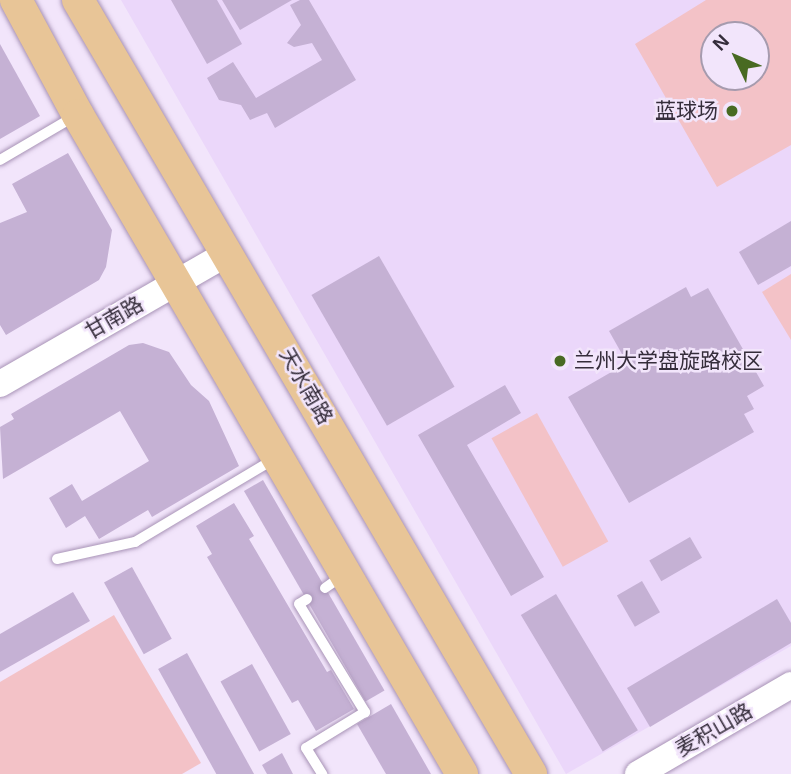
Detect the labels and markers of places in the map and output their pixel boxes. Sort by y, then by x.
place label: 蓝球场 [655,98,718,124]
marker: 蓝球场 [724,103,740,119]
place label: 兰州大学盘旋路校区 [574,348,763,374]
marker: 兰州大学盘旋路校区 [552,353,568,369]

